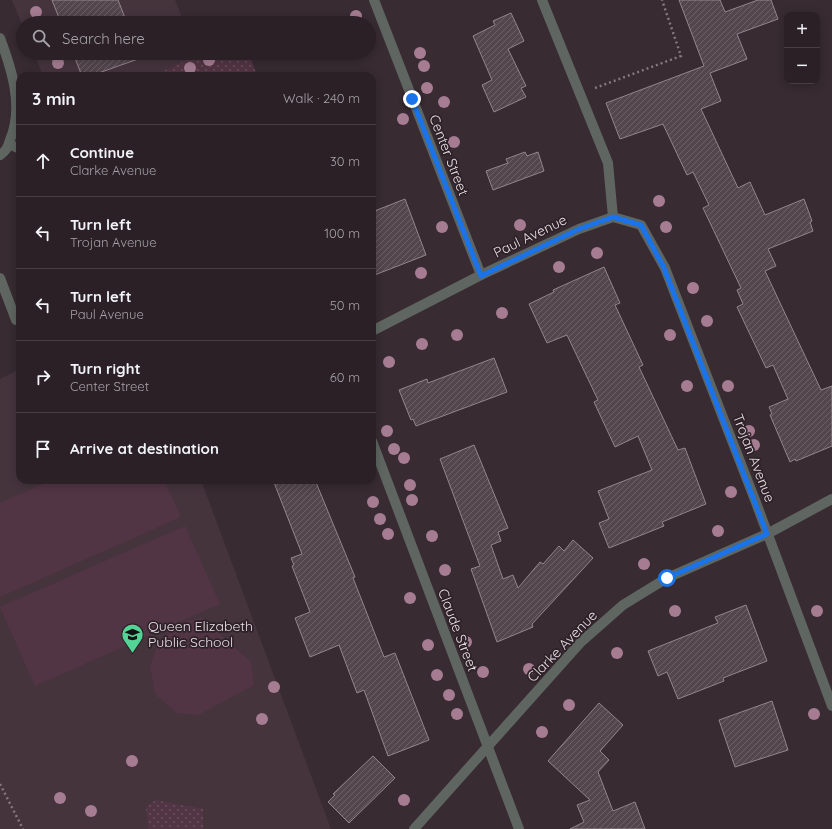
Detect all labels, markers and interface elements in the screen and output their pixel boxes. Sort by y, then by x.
map controls [784,12,820,84]
button: + [784,12,820,48]
search box [16,16,376,60]
icon: search [30,27,52,49]
text: Search here [62,29,145,48]
button: − [784,48,820,84]
text: 3 min [32,88,76,109]
text: Walk · 240 m [283,90,360,106]
route end [403,90,421,108]
street label: Center Street [425,112,473,198]
text: Continue [70,143,134,162]
icon: ahead [32,150,54,172]
text: 30 m [330,153,360,169]
text: Clarke Avenue [70,162,156,178]
street label: Paul Avenue [490,210,570,262]
text: Turn left [70,215,132,234]
icon: left [32,222,54,244]
text: 100 m [324,225,360,241]
text: Trojan Avenue [70,234,157,250]
text: Turn left [70,287,132,306]
icon: left [32,294,54,316]
text: 50 m [330,297,360,313]
text: Paul Avenue [70,306,144,322]
text: Turn right [70,359,141,378]
icon: right [32,366,54,388]
text: 60 m [330,369,360,385]
text: Center Street [70,378,149,394]
street label: Trojan Avenue [729,411,779,505]
icon: arrive [32,438,54,460]
text: Arrive at destination [70,439,219,458]
route start [658,569,676,587]
street label: Claude Street [434,586,482,674]
street label: Clarke Avenue [523,606,601,686]
place label: Queen Elizabeth Public School [148,617,253,651]
school or university icon: Queen Elizabeth Public School [120,621,146,654]

